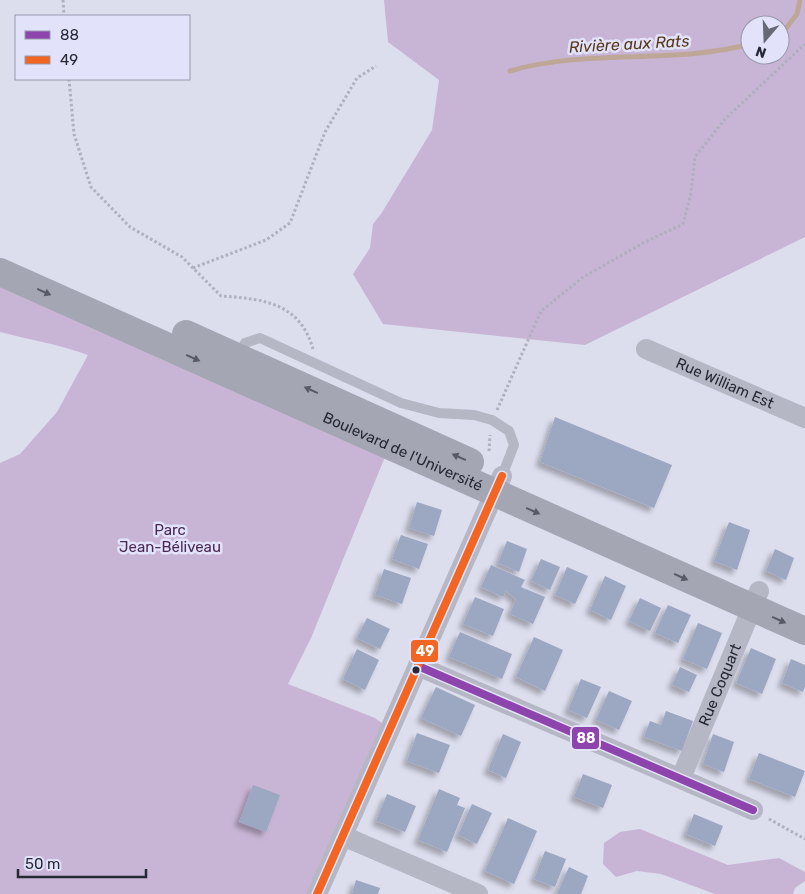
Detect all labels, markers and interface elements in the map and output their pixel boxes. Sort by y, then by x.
legend [15,15,190,80]
north arrow [740,15,790,65]
text: 88 [60,26,79,44]
water label: Rivière aux Rats [568,31,690,57]
text: N [753,42,768,61]
text: 49 [60,51,78,69]
one-way arrow [37,289,51,297]
street label: Rue William Est [673,354,777,412]
one-way arrow [186,355,200,363]
one-way arrow [304,386,318,394]
street label: Boulevard de l'Université [320,408,485,495]
one-way arrow [452,453,466,461]
one-way arrow [526,507,540,515]
park label: Parc Jean-Béliveau [119,521,221,556]
one-way arrow [674,573,688,581]
one-way arrow [772,616,786,624]
line badge: 49 [410,639,439,663]
street label: Rue Coquart [695,641,745,729]
text: 49 [416,643,434,660]
unlabelled marker [411,665,421,675]
line badge: 88 [571,726,600,750]
text: 88 [577,730,595,747]
scale bar [18,846,145,878]
text: 50 m [25,855,60,873]

